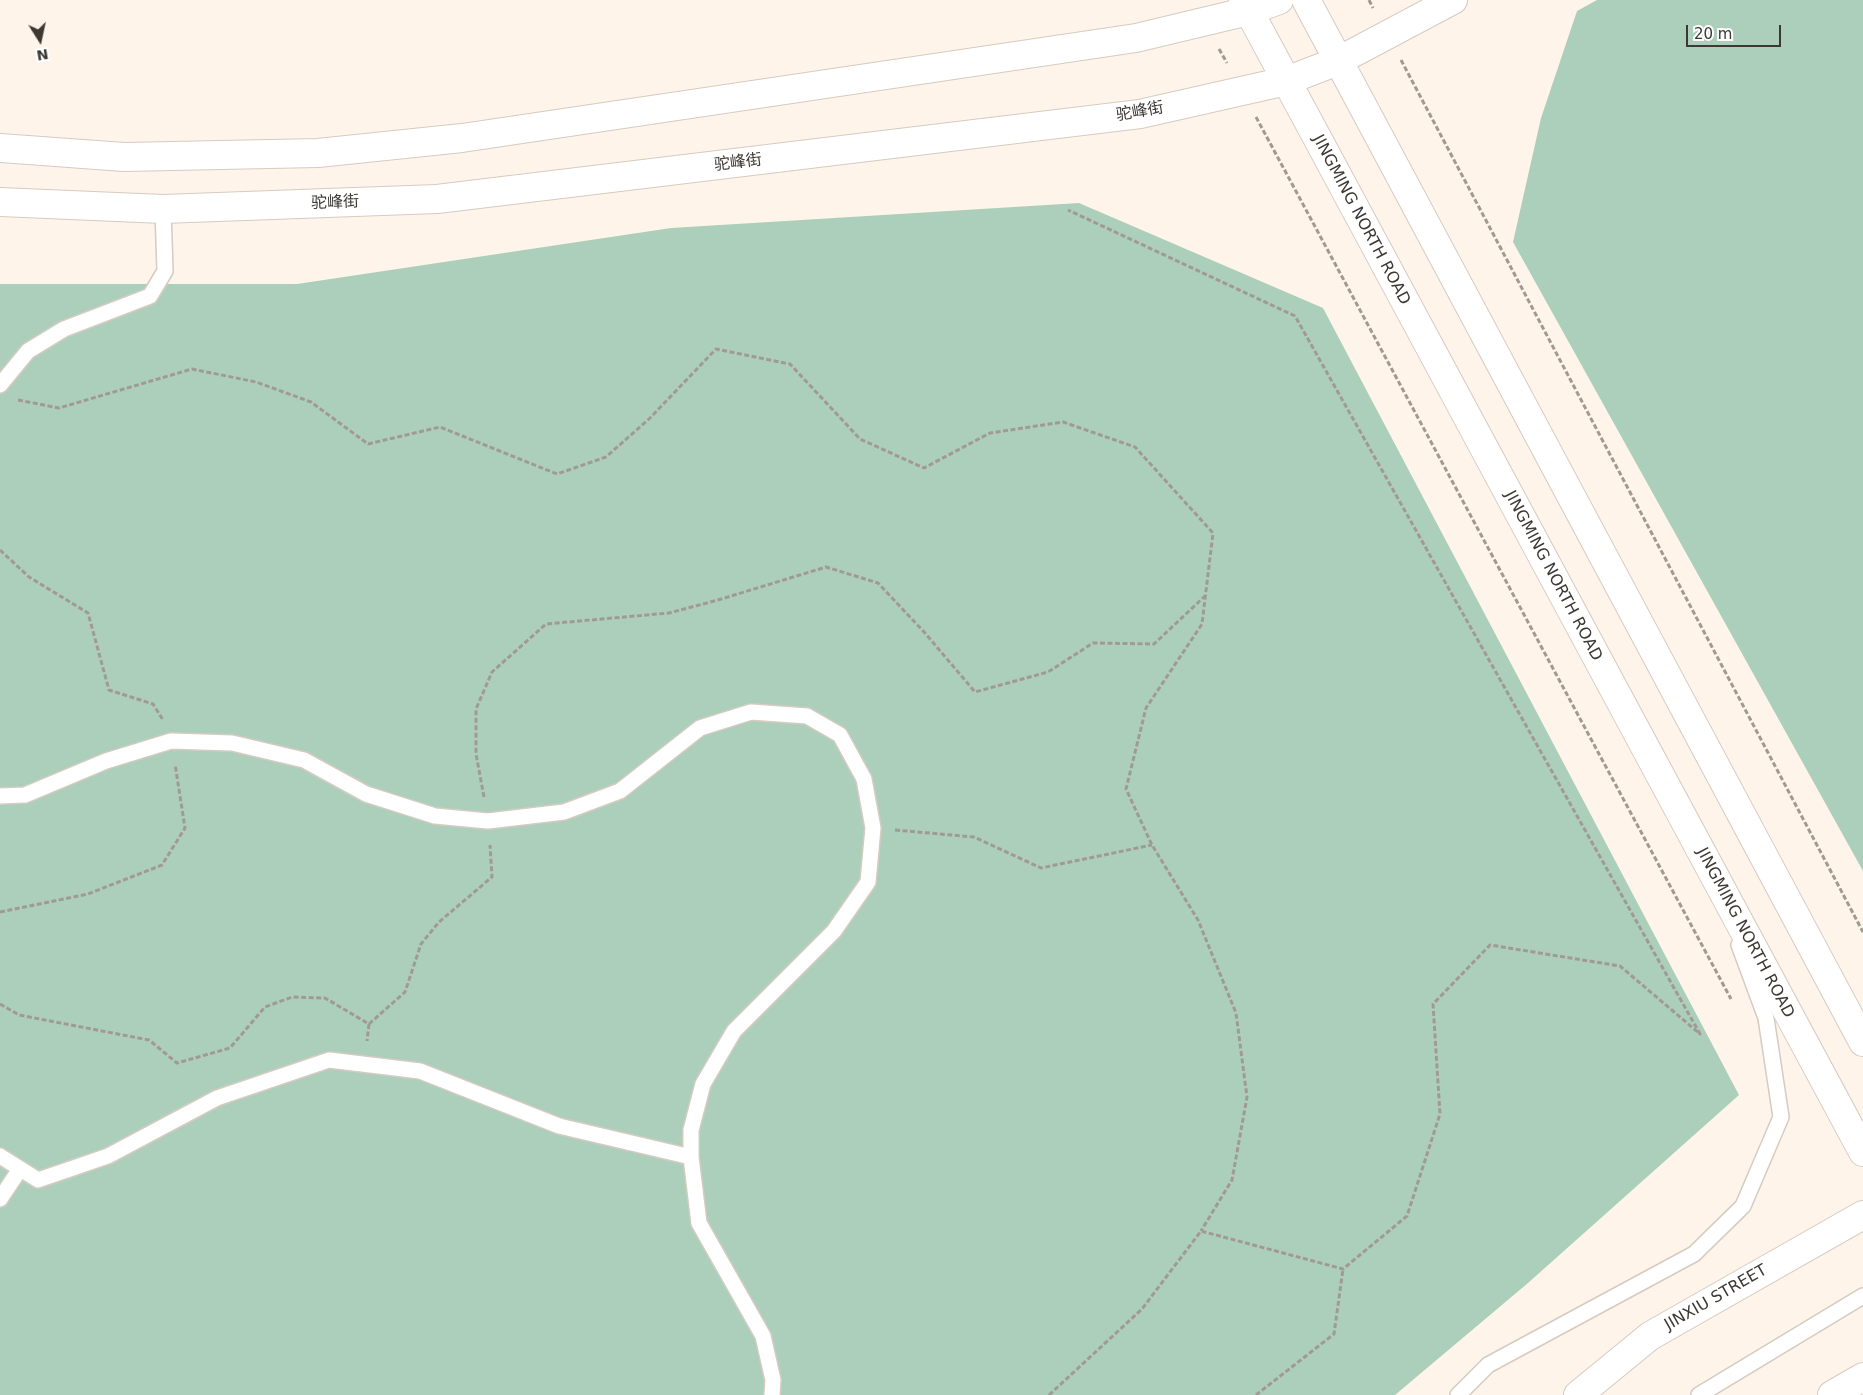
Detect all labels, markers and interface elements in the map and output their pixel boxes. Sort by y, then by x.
north arrow [15,15,65,65]
scale bar [1688,15,1783,47]
text: 20 m [1694,25,1732,43]
text: N [35,46,50,64]
street label: 驼峰街 [1115,98,1165,126]
street label: JINGMING NORTH ROAD [1308,132,1414,308]
street label: 驼峰街 [713,151,763,175]
street label: 驼峰街 [311,193,359,213]
street label: JINGMING NORTH ROAD [1500,488,1606,664]
street label: JINGMING NORTH ROAD [1692,845,1798,1021]
street label: JINXIU STREET [1661,1261,1771,1335]

